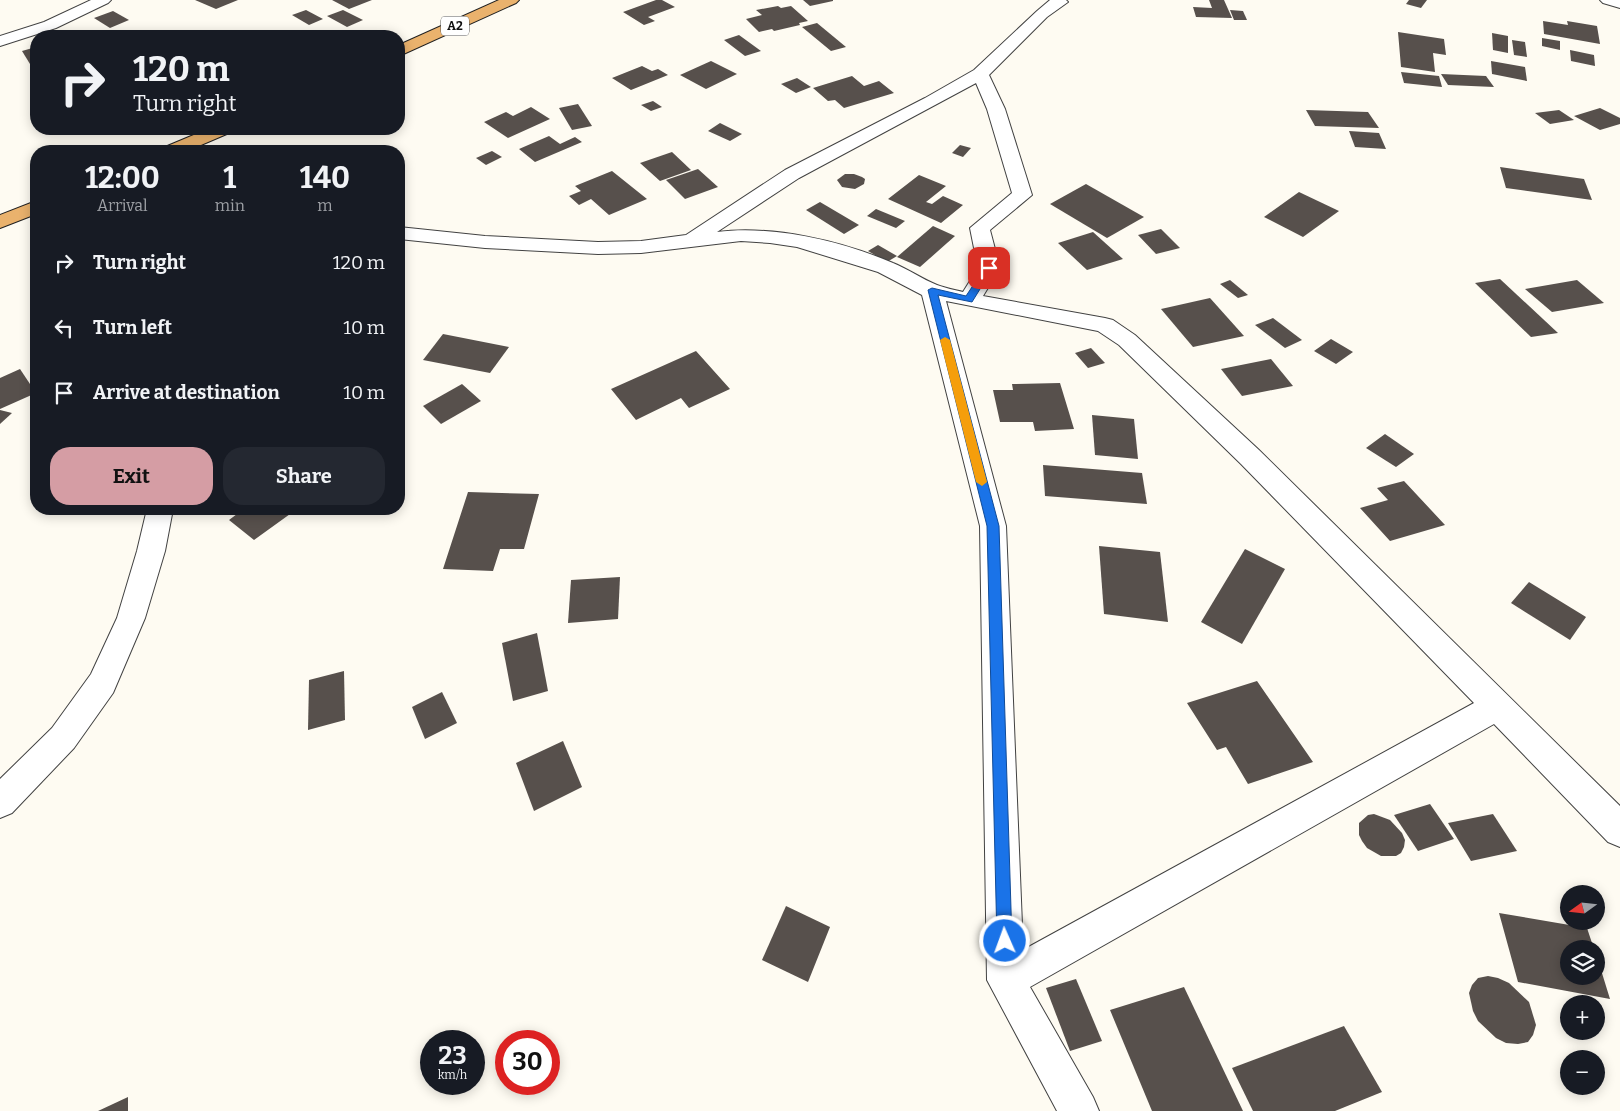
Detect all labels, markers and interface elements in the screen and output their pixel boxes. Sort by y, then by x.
road number: A2 [441,16,469,36]
text: 120 m [133,48,230,90]
icon: right [50,50,115,115]
text: Turn right [133,90,236,117]
text: 12:00 [85,160,160,196]
text: 1 [223,160,236,196]
text: 140 [300,160,350,196]
text: Arrival [97,196,148,215]
text: min [215,196,245,215]
text: m [317,196,333,215]
pin [968,247,1010,289]
icon: right [50,249,78,277]
text: Turn right [93,251,186,274]
text: 120 m [333,251,385,274]
icon: arrive [975,254,1003,282]
icon: left [50,314,78,342]
text: Turn left [93,316,172,339]
text: 10 m [343,316,385,339]
icon: arrive [50,379,78,407]
text: Arrive at destination [93,381,280,404]
text: 10 m [343,381,385,404]
button: Exit [50,447,213,505]
button: Share [223,447,385,505]
north arrow [1560,885,1605,930]
map controls [1560,885,1605,1095]
position arrow [978,914,1030,966]
button: layers [1560,940,1605,985]
button: + [1560,995,1605,1040]
speed limit sign: 30 [495,1030,560,1095]
text: 23 [438,1041,467,1071]
button: − [1560,1050,1605,1095]
text: km/h [438,1068,467,1082]

